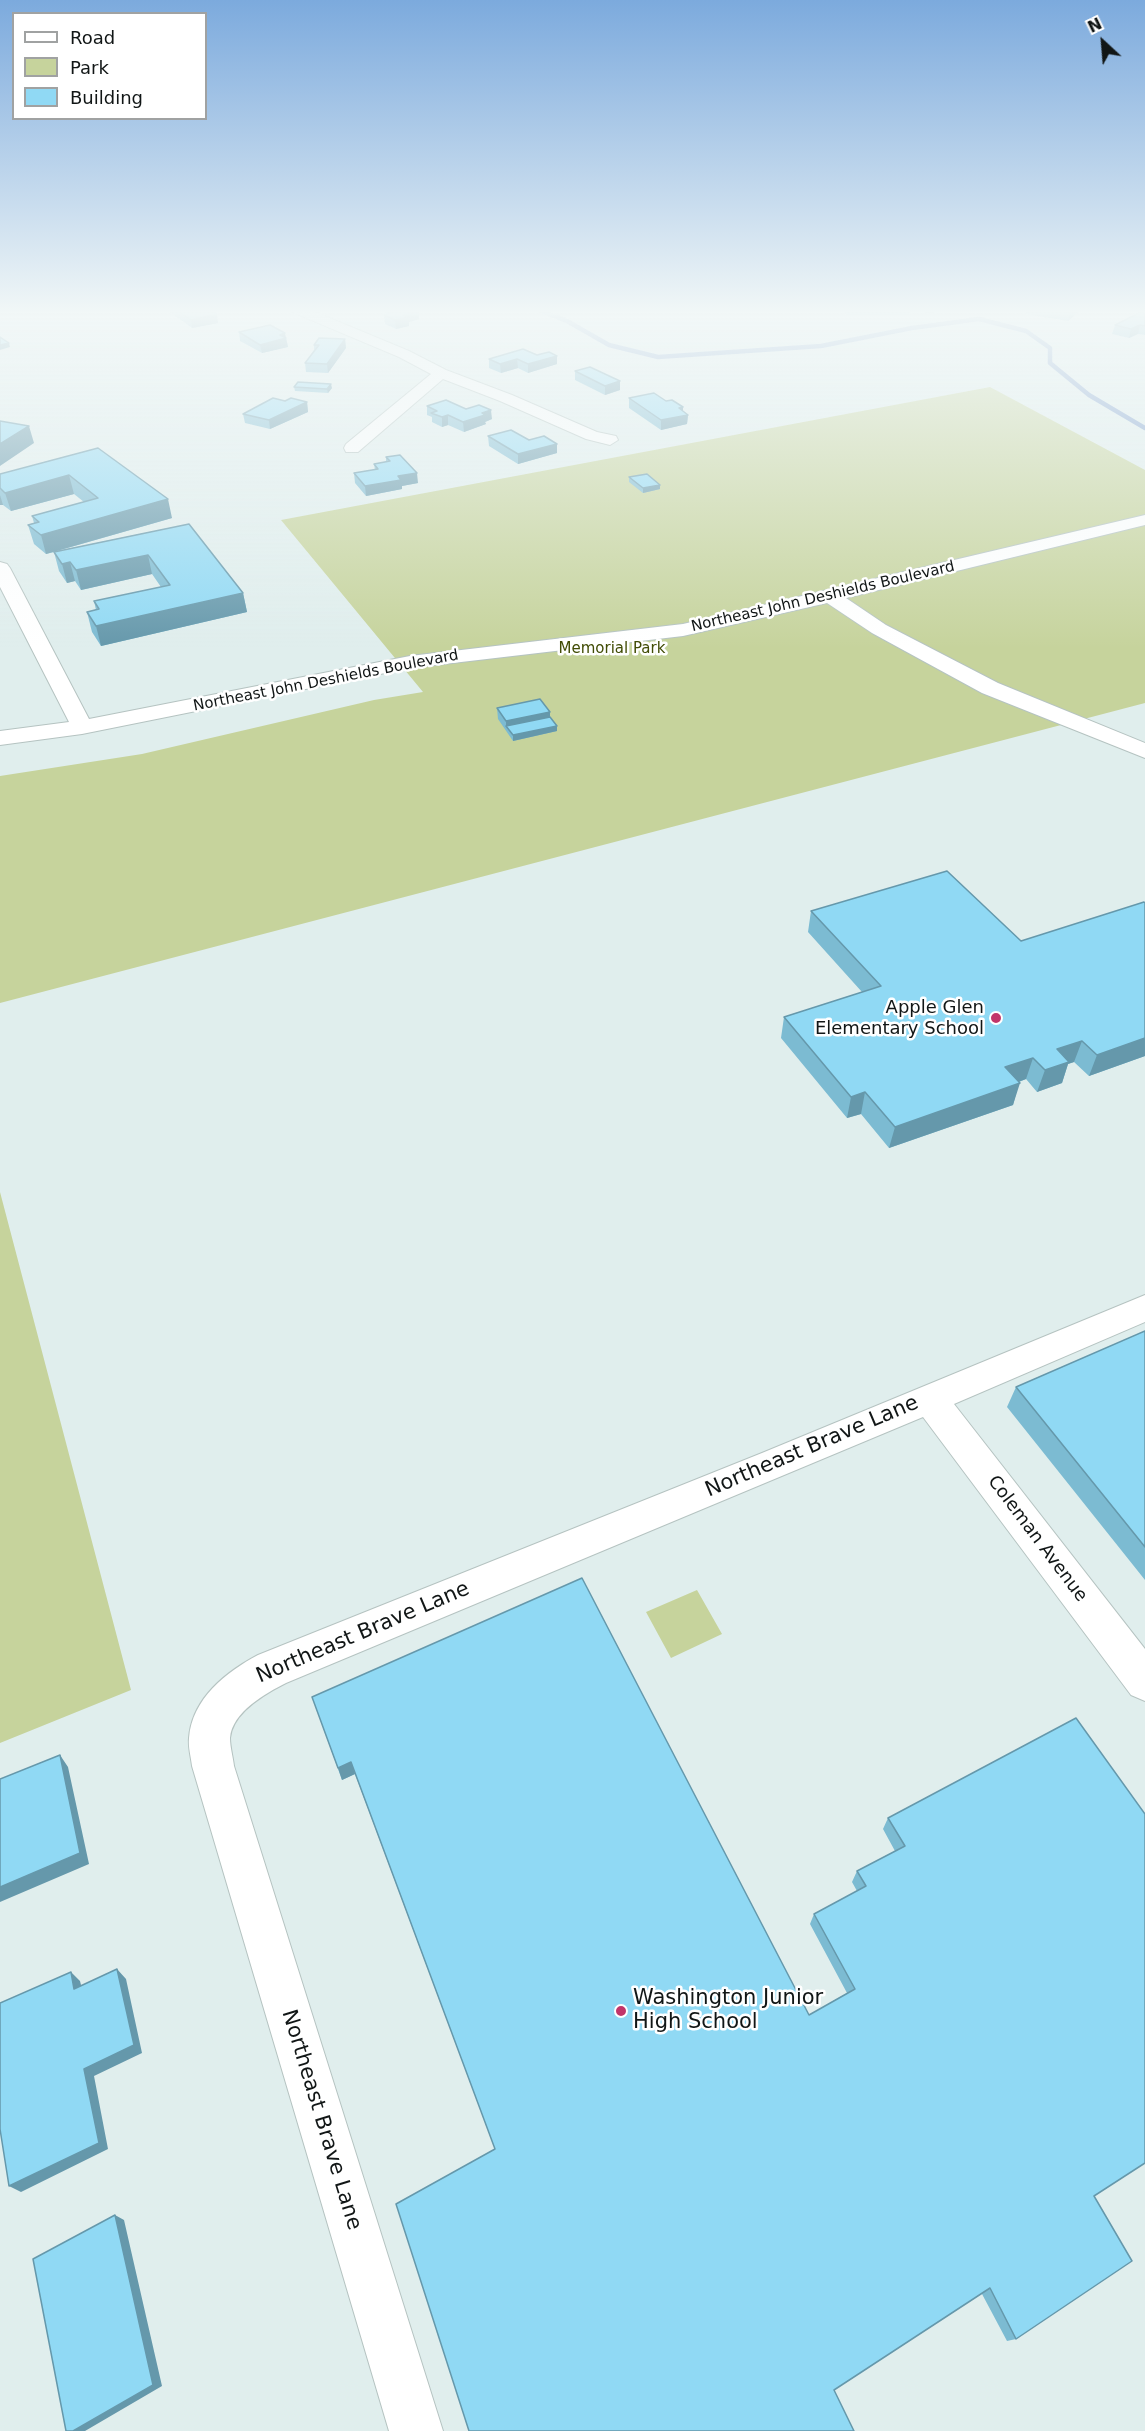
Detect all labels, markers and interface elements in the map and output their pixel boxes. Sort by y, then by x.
legend [12,12,207,120]
north arrow [1073,12,1133,72]
text: N [1085,14,1105,37]
text: Road [70,27,115,48]
text: Park [70,57,109,78]
text: Building [70,87,143,108]
street label: Northeast John Deshields Boulevard [690,558,956,636]
park label: Memorial Park [559,640,665,658]
street label: Northeast John Deshields Boulevard [192,646,460,716]
place label: Apple Glen Elementary School [815,997,984,1040]
marker: Apple Glen Elementary School [989,1011,1003,1025]
street label: Northeast Brave Lane [702,1391,922,1503]
street label: Coleman Avenue [983,1472,1091,1606]
street label: Northeast Brave Lane [253,1577,473,1689]
place label: Washington Junior High School [633,1986,823,2036]
marker: Washington Junior High School [614,2004,628,2018]
street label: Northeast Brave Lane [275,2007,367,2233]

